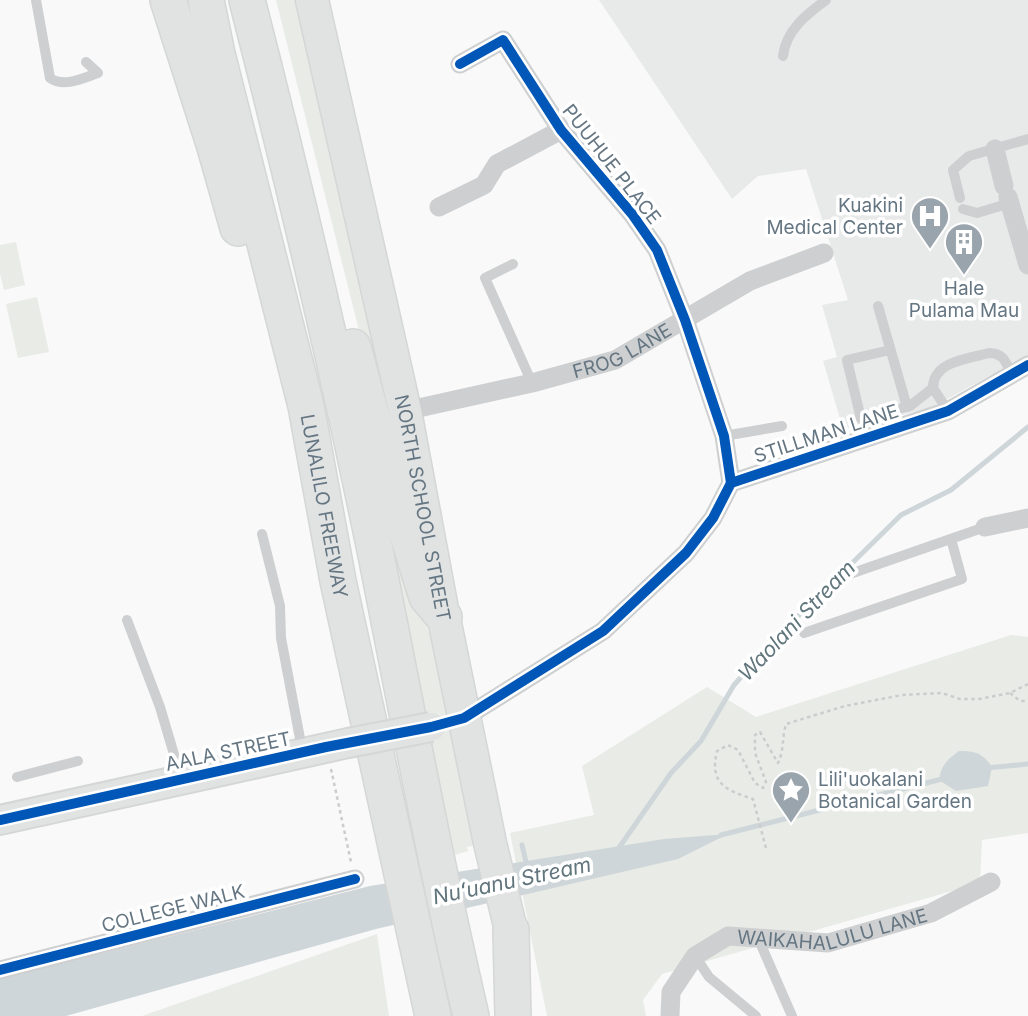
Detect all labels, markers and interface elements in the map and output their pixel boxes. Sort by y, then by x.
street label: PUUHUE PLACE [558,100,666,229]
place label: Kuakini Medical Center [766,194,903,239]
hospital icon: Kuakini Medical Center [909,195,951,250]
building icon: Hale Pulama Mau [943,221,985,276]
place label: Hale Pulama Mau [909,277,1019,322]
street label: FROG LANE [570,318,676,383]
street label: NORTH SCHOOL STREET [390,393,455,623]
street label: STILLMAN LANE [751,399,901,468]
street label: LUNALILO FREEWAY [296,412,352,601]
water label: Waolani Stream [733,555,860,686]
street label: AALA STREET [163,727,293,776]
place label: Lili'uokalani Botanical Garden [818,768,972,813]
place icon: Lili'uokalani Botanical Garden [770,769,812,824]
water label: Nuʻuanu Stream [430,852,593,909]
street label: COLLEGE WALK [99,880,247,937]
street label: WAIKAHALULU LANE [736,904,930,955]

